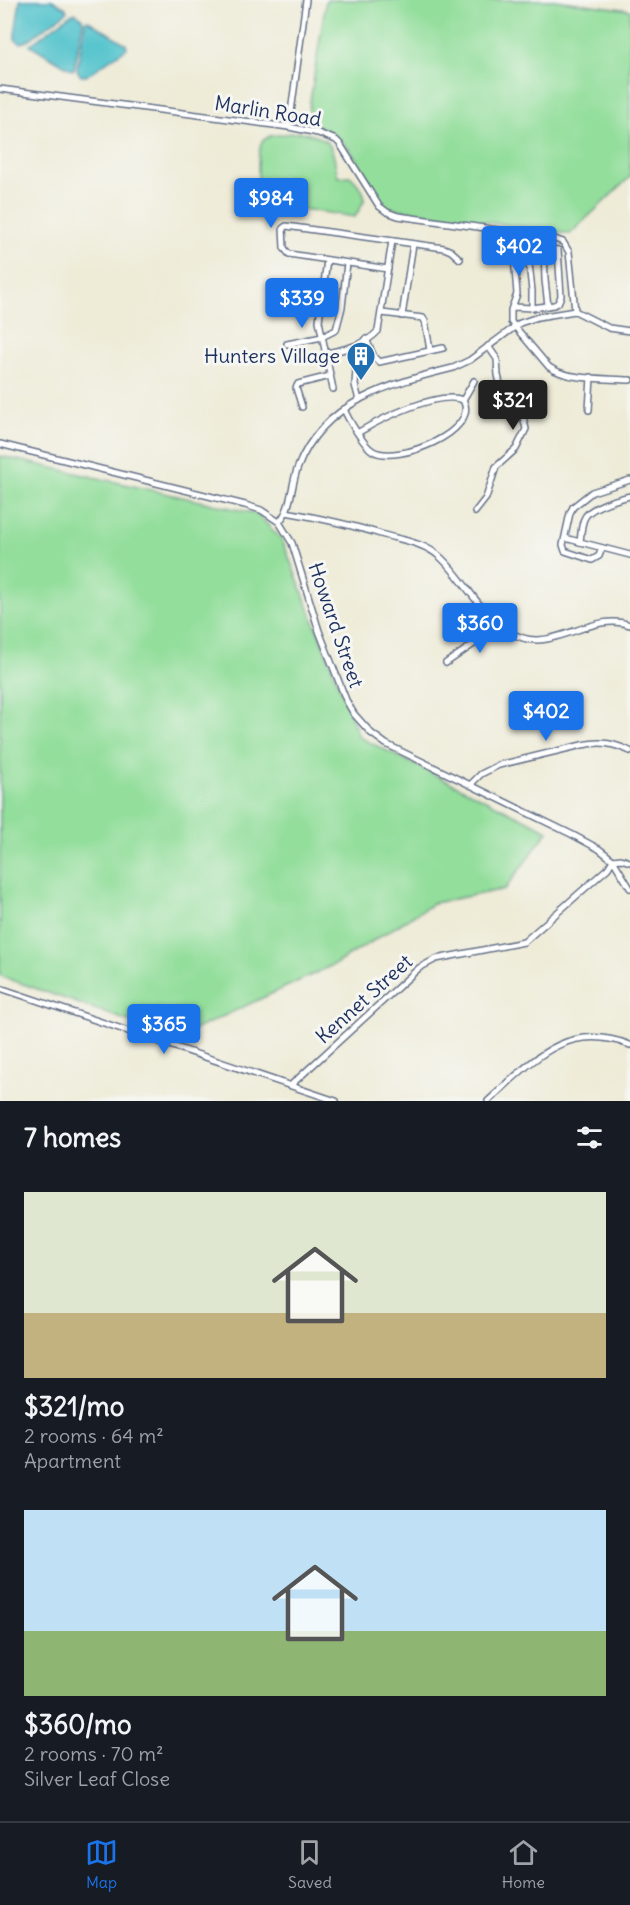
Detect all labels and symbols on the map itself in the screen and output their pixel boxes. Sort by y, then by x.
street label: Marlin Road [213,90,324,131]
pin: $984 [235,178,307,229]
pin: $402 [483,226,555,277]
pin: $339 [266,278,338,329]
building icon: Hunters Village [345,340,377,382]
place label: Hunters Village [204,343,340,368]
pin: $321 [477,380,549,431]
street label: Howard Street [303,559,370,691]
pin: $360 [444,603,516,654]
pin: $402 [510,691,582,742]
street label: Kennet Street [310,949,417,1049]
pin: $365 [128,1004,200,1055]

